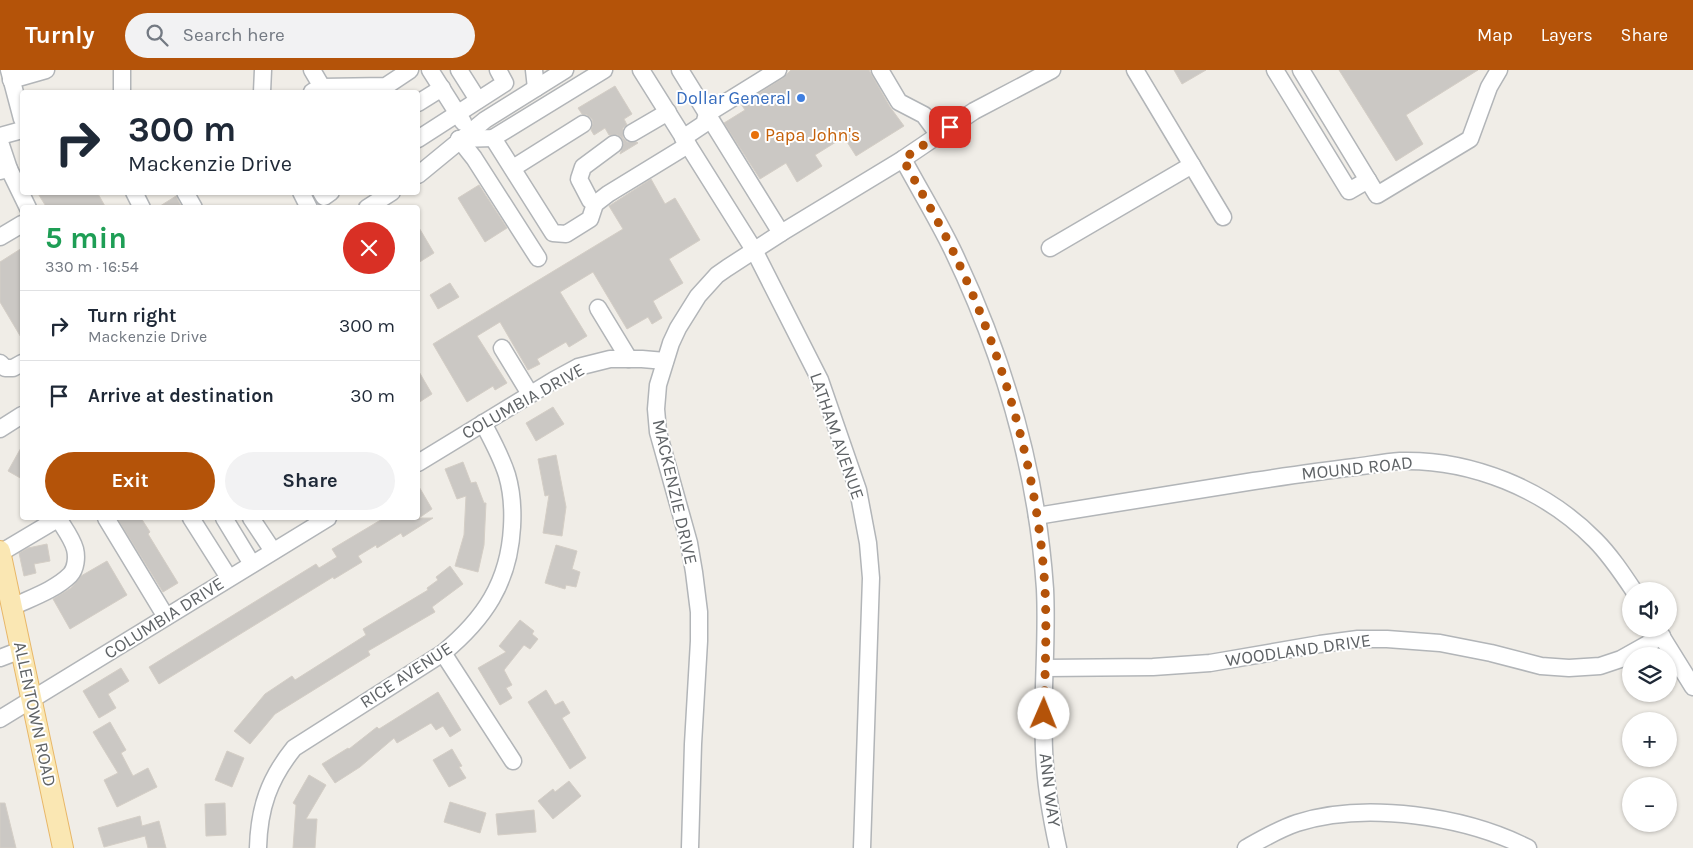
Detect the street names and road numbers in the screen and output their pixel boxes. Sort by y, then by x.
street label: COLUMBIA DRIVE [458,358,588,444]
street label: LATHAM AVENUE [805,369,869,503]
street label: MACKENZIE DRIVE [648,417,702,567]
street label: MOUND ROAD [1300,451,1414,485]
street label: COLUMBIA DRIVE [100,572,228,664]
street label: WOODLAND DRIVE [1224,629,1372,671]
street label: RICE AVENUE [356,637,456,713]
street label: ALLENTOWN ROAD [9,639,61,789]
street label: ANN WAY [1035,752,1065,828]

